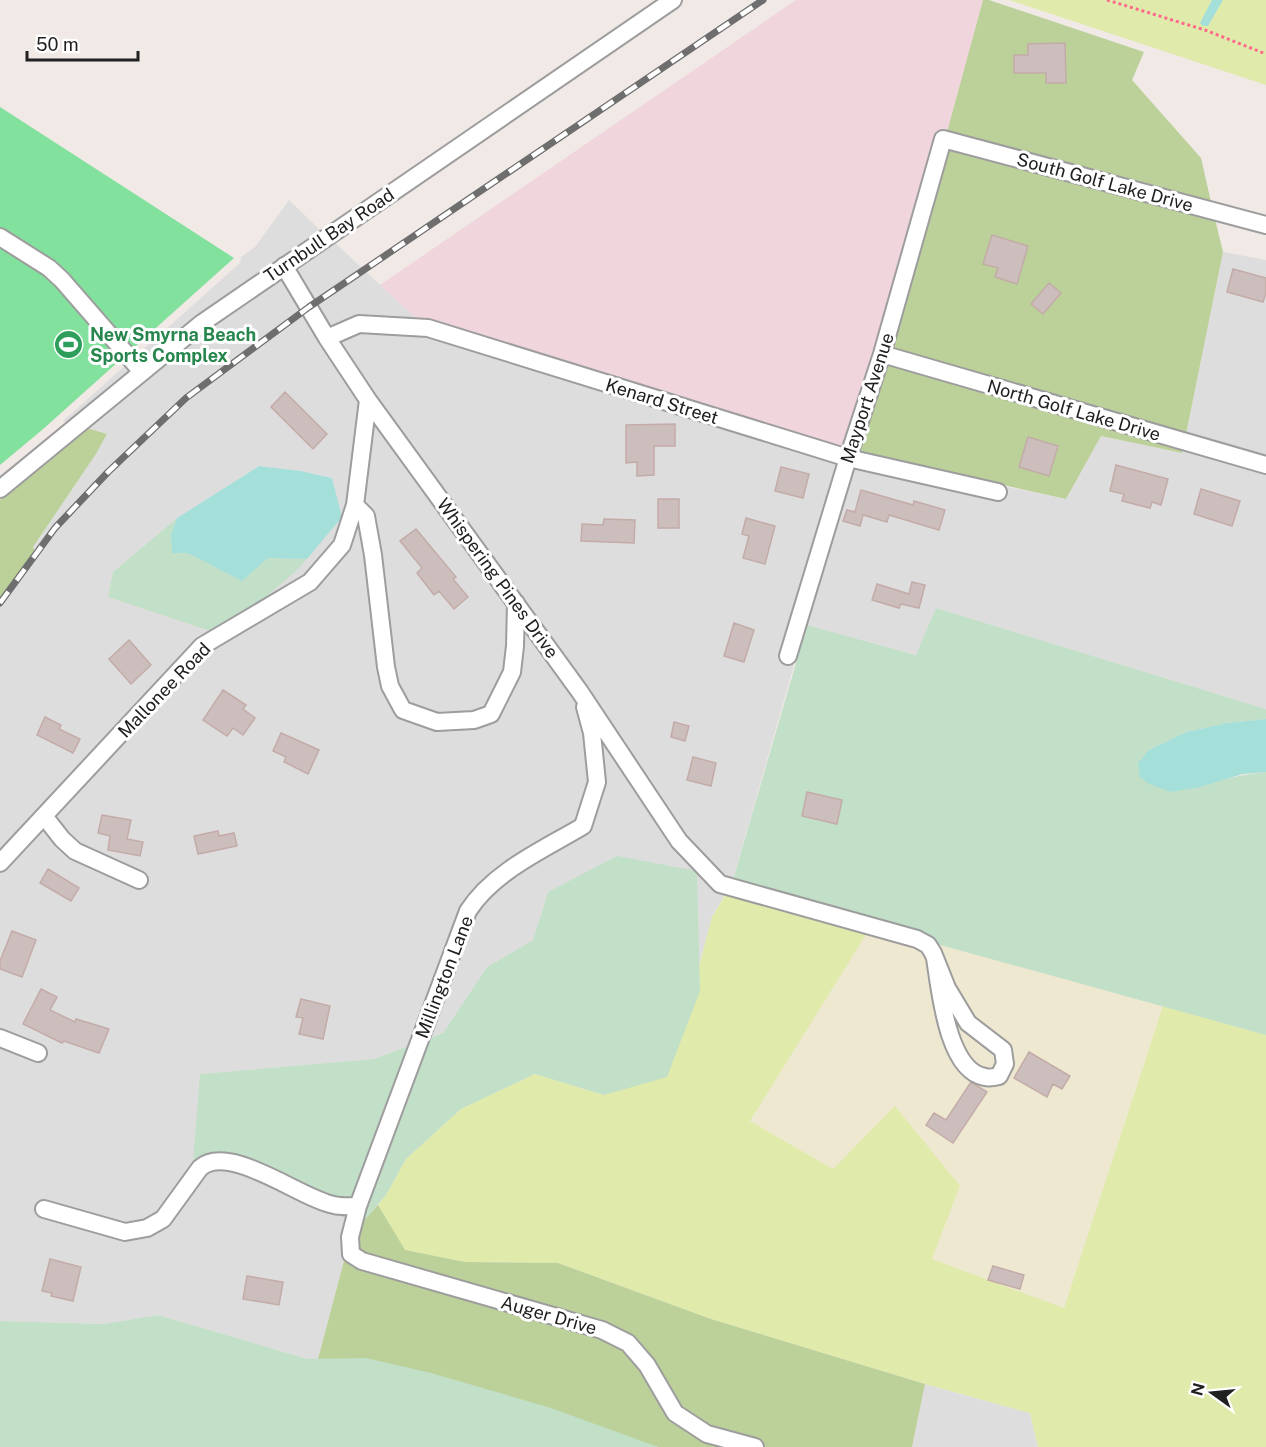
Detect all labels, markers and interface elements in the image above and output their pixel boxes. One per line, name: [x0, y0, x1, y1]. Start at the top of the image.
scale bar: [27, 24, 138, 62]
text: 50 m: [36, 34, 79, 55]
street label: South Golf Lake Drive: [1015, 148, 1195, 216]
street label: Turnbull Bay Road: [260, 184, 398, 286]
place label: New Smyrna Beach Sports Complex: [90, 324, 256, 366]
sports icon: New Smyrna Beach Sports Complex: [53, 328, 85, 360]
street label: Mayport Avenue: [836, 330, 898, 466]
street label: Kenard Street: [603, 374, 721, 428]
street label: North Golf Lake Drive: [985, 375, 1163, 445]
street label: Whispering Pines Drive: [433, 494, 563, 662]
street label: Mallonee Road: [113, 638, 215, 742]
street label: Millington Lane: [411, 913, 477, 1041]
street label: Auger Drive: [499, 1291, 599, 1339]
north arrow: [1182, 1363, 1242, 1423]
text: N: [1187, 1381, 1209, 1398]

